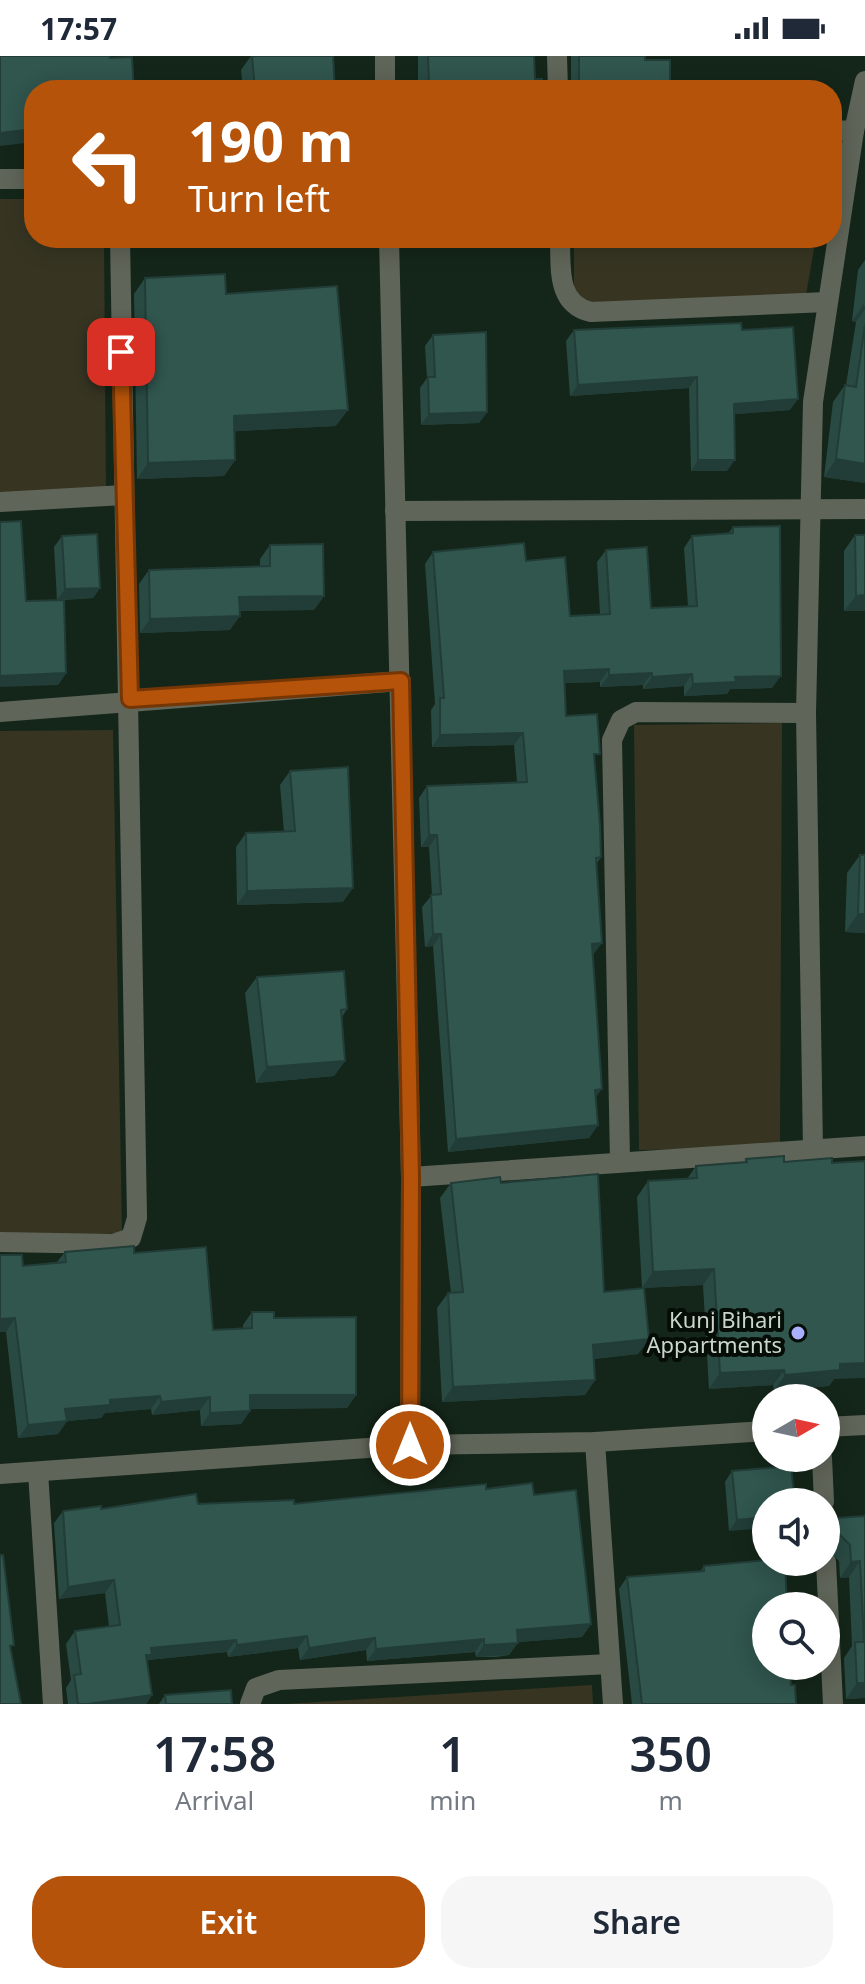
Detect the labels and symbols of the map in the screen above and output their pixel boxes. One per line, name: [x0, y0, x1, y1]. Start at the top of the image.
pin: [87, 318, 155, 386]
place label: Kunj Bihari Appartments: [646, 1304, 782, 1359]
marker: Kunj Bihari Appartments: [789, 1324, 807, 1342]
north arrow: [752, 1384, 840, 1472]
position arrow: [368, 1403, 452, 1487]

